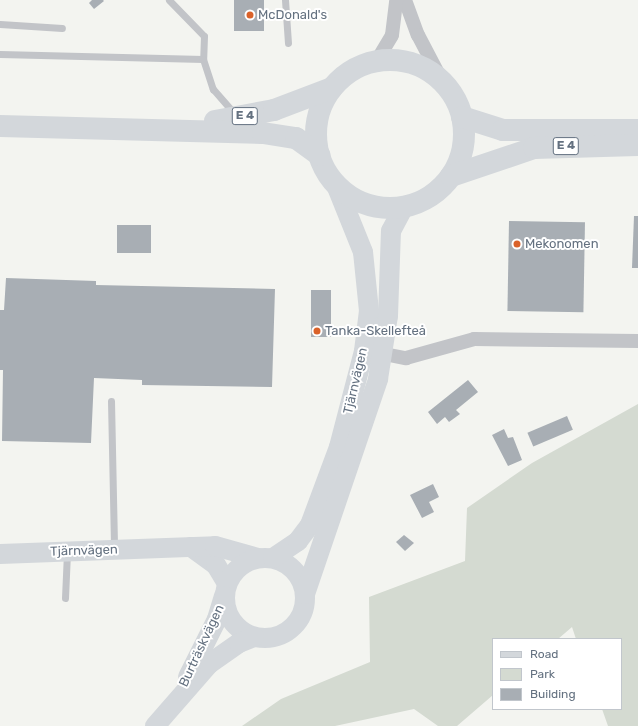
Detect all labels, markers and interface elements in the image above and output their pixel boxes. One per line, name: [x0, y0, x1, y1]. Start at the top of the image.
place label: McDonald's: [258, 7, 327, 23]
marker: McDonald's: [245, 10, 255, 20]
road number: E 4: [231, 106, 259, 126]
road number: E 4: [552, 136, 580, 156]
place label: Mekonomen: [525, 236, 599, 252]
marker: Mekonomen: [512, 239, 522, 249]
place label: Tanka-Skellefteå: [325, 323, 426, 339]
marker: Tanka-Skellefteå: [312, 326, 322, 336]
street label: Tjärnvägen: [341, 346, 371, 416]
street label: Tjärnvägen: [50, 542, 118, 560]
street label: Burträskvägen: [176, 602, 228, 690]
legend: [492, 638, 622, 710]
text: Road: [530, 647, 558, 661]
text: Park: [530, 667, 555, 681]
text: Building: [530, 687, 576, 701]

